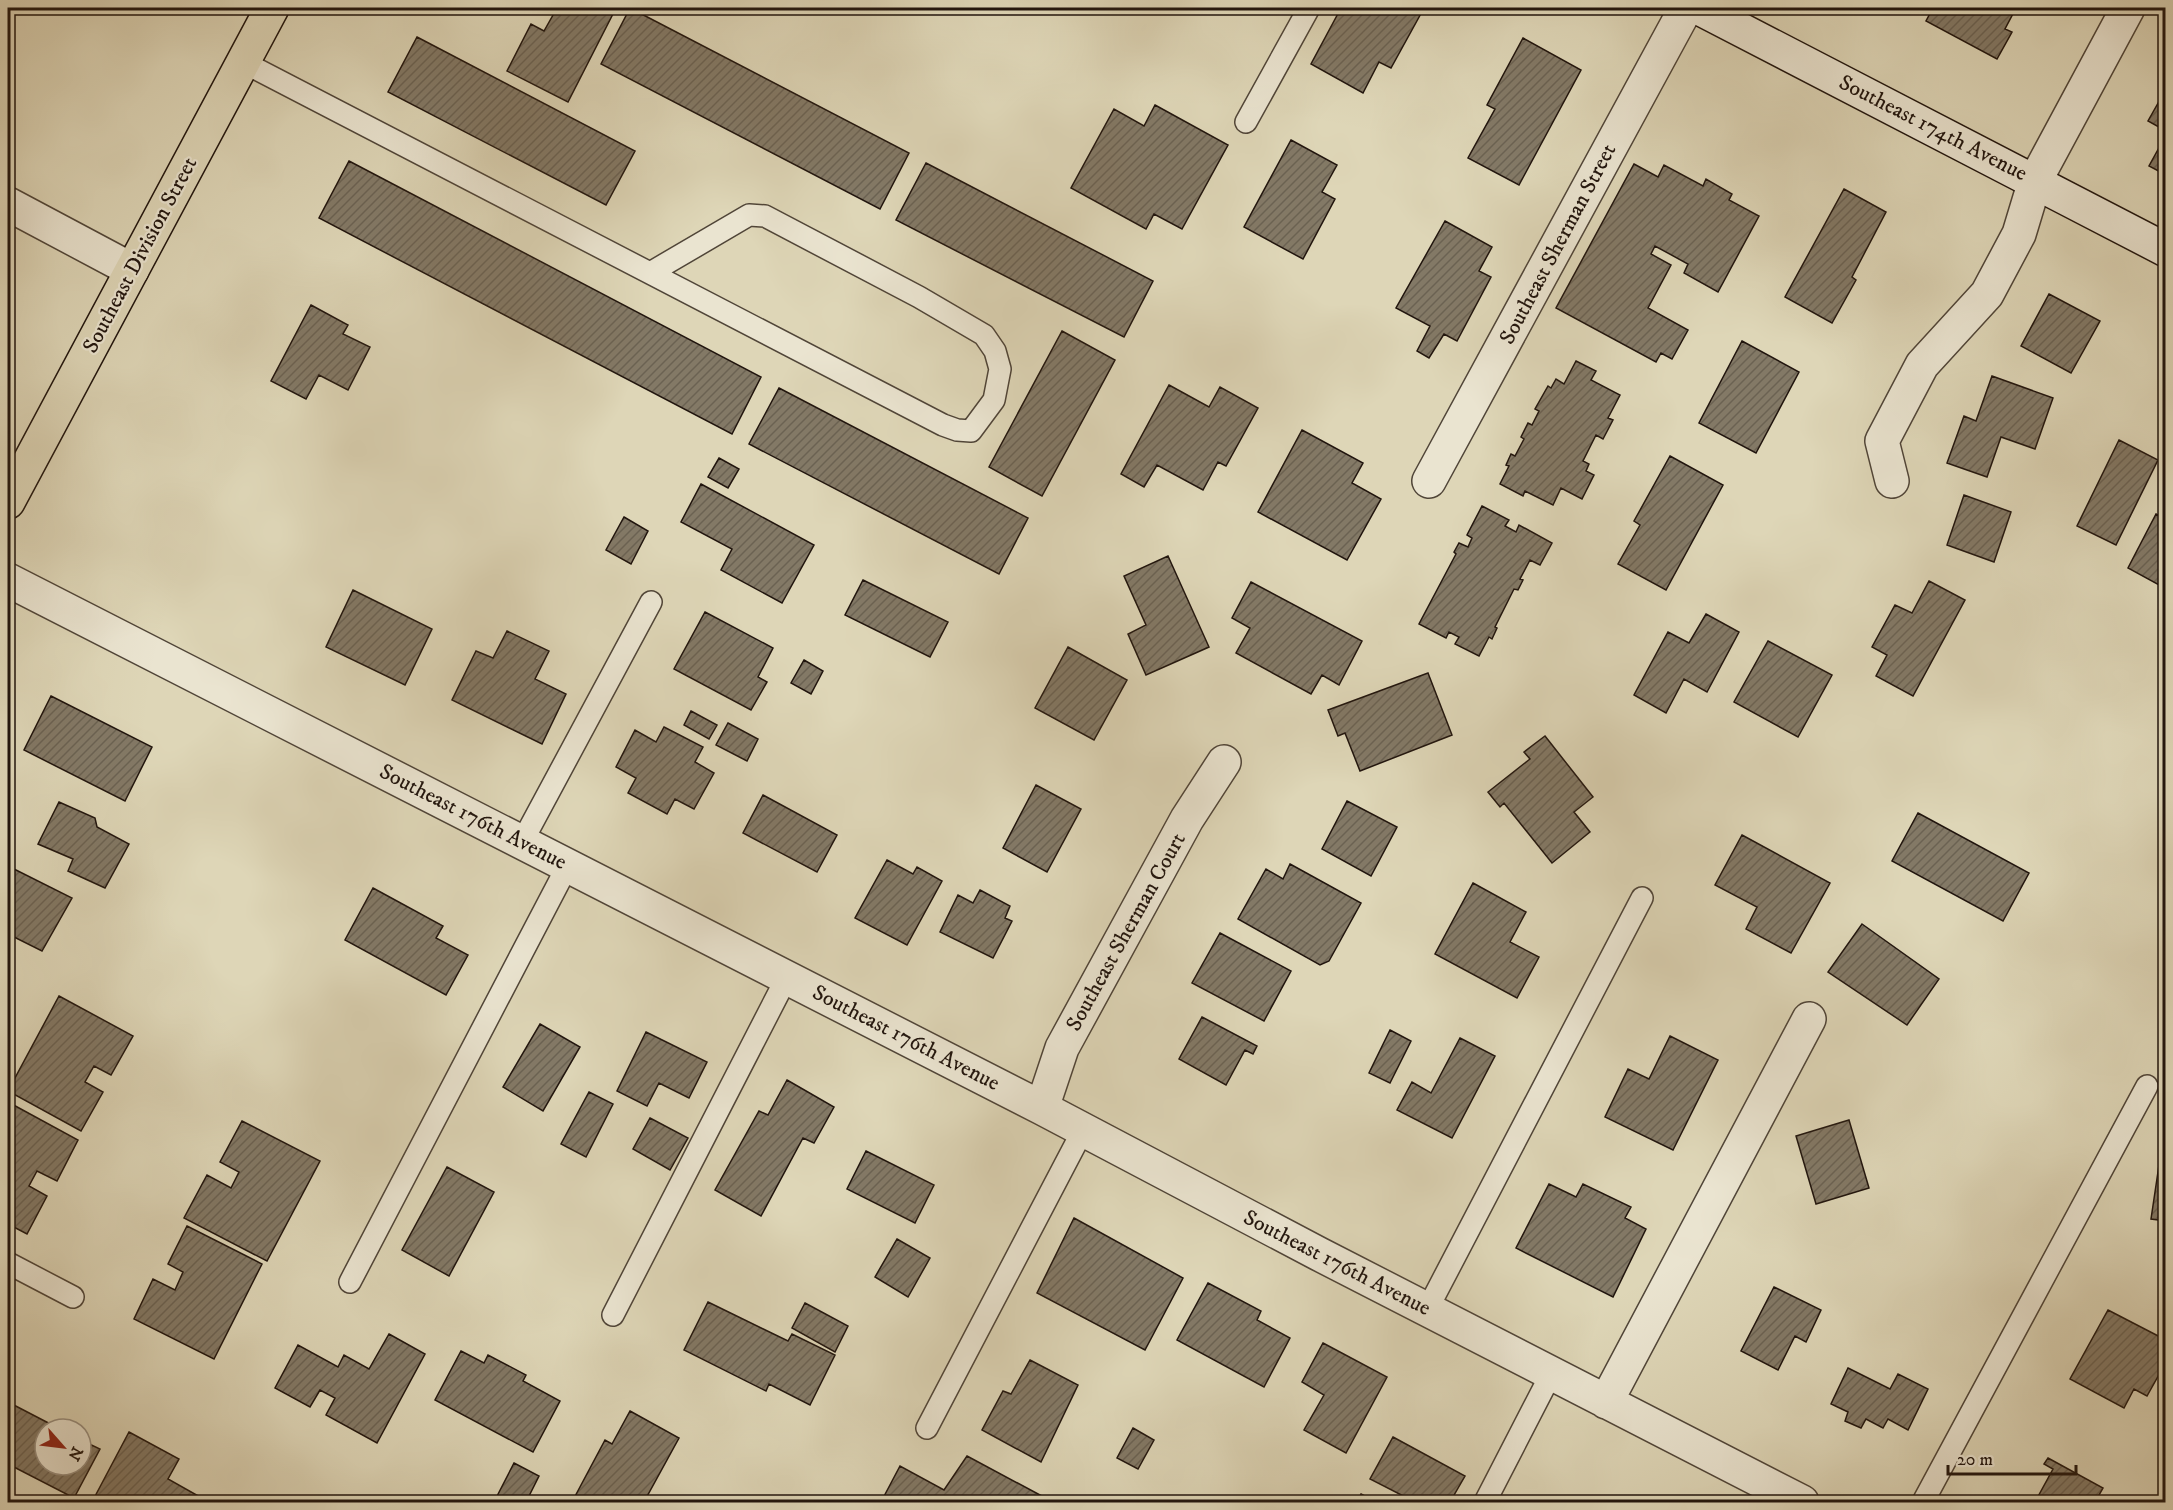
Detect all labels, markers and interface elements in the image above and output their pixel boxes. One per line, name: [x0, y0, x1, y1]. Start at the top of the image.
street label: Southeast 174th Avenue: [1834, 69, 2032, 187]
street label: Southeast Sherman Street: [1494, 139, 1622, 349]
street label: Southeast Division Street: [77, 152, 203, 358]
street label: Southeast 176th Avenue: [375, 758, 571, 876]
street label: Southeast Sherman Court: [1060, 828, 1192, 1036]
street label: Southeast 176th Avenue: [808, 979, 1004, 1097]
street label: Southeast 176th Avenue: [1239, 1204, 1435, 1322]
north arrow: [33, 1417, 93, 1477]
scale bar: [1948, 1438, 2076, 1476]
text: N: [63, 1443, 87, 1464]
text: 20 m: [1957, 1449, 1993, 1471]

